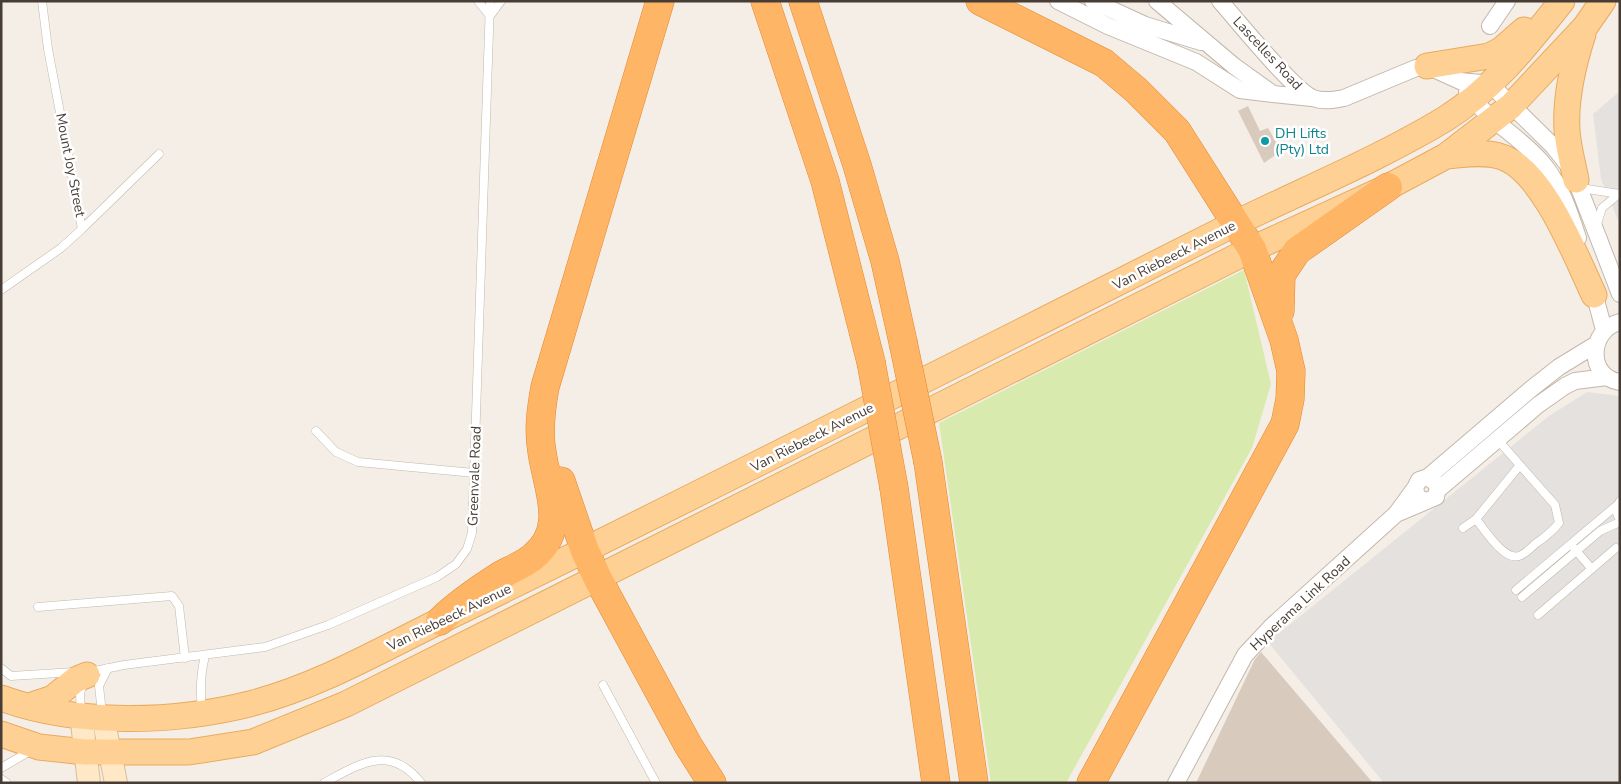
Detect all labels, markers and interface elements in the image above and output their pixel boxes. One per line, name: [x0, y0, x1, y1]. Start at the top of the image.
street label: Lascelles Road: [1229, 12, 1307, 94]
street label: Mount Joy Street: [51, 112, 90, 219]
place label: DH Lifts (Pty) Ltd: [1275, 124, 1329, 159]
marker: DH Lifts (Pty) Ltd: [1259, 135, 1271, 147]
street label: Van Riebeeck Avenue: [1109, 216, 1239, 295]
street label: Van Riebeeck Avenue: [747, 398, 877, 477]
street label: Greenvale Road: [463, 426, 486, 526]
street label: Hyperama Link Road: [1246, 552, 1355, 655]
street label: Van Riebeeck Avenue: [383, 579, 514, 656]

